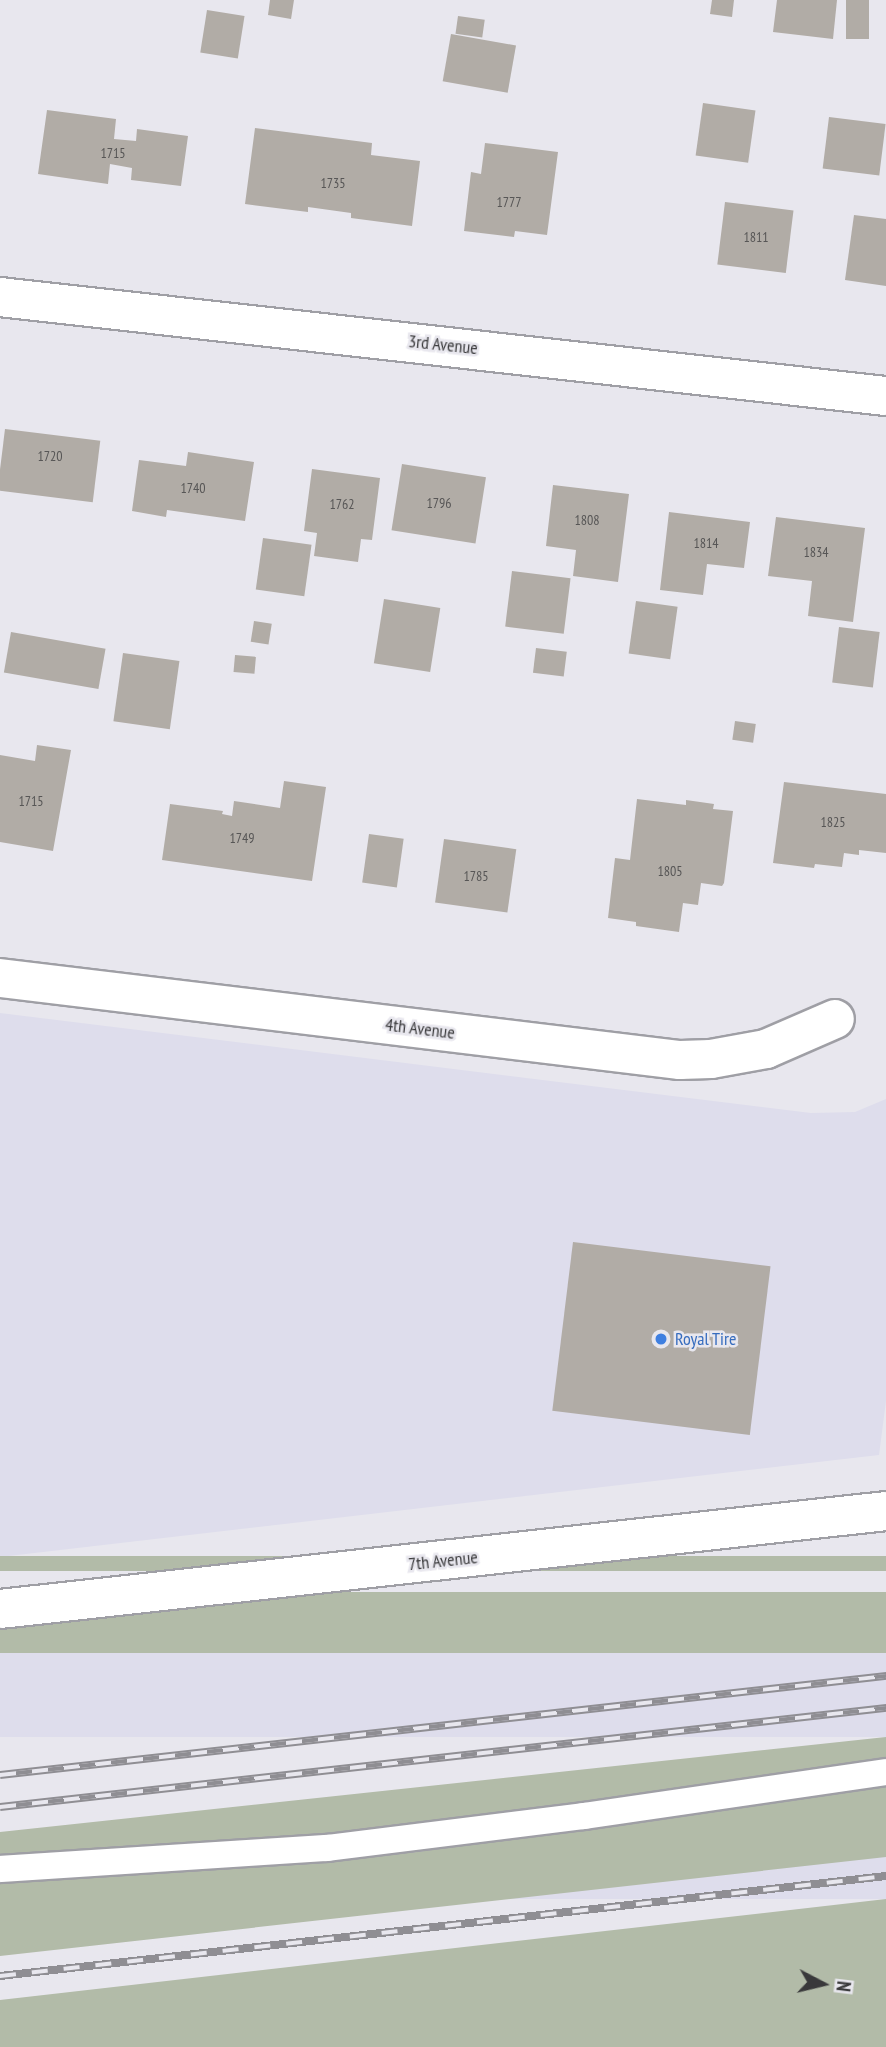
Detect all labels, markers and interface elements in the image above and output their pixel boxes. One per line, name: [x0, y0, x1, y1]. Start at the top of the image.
house number: 1715: [100, 145, 126, 161]
house number: 1735: [320, 175, 346, 191]
house number: 1777: [496, 194, 522, 210]
house number: 1811: [743, 229, 769, 245]
street label: 3rd Avenue: [407, 331, 479, 359]
house number: 1720: [37, 448, 63, 464]
house number: 1740: [180, 480, 206, 496]
house number: 1796: [426, 495, 452, 511]
house number: 1762: [329, 496, 355, 512]
house number: 1808: [574, 512, 600, 528]
house number: 1814: [693, 535, 719, 551]
house number: 1834: [803, 544, 829, 560]
house number: 1715: [18, 793, 44, 809]
house number: 1825: [820, 814, 846, 830]
house number: 1749: [229, 830, 255, 846]
house number: 1805: [657, 863, 683, 879]
house number: 1785: [463, 868, 489, 884]
street label: 4th Avenue: [384, 1014, 456, 1044]
place label: Royal Tire: [675, 1328, 737, 1350]
marker: Royal Tire: [653, 1331, 669, 1347]
street label: 7th Avenue: [407, 1547, 479, 1575]
north arrow: [788, 1949, 858, 2019]
text: N: [831, 1980, 856, 1993]

